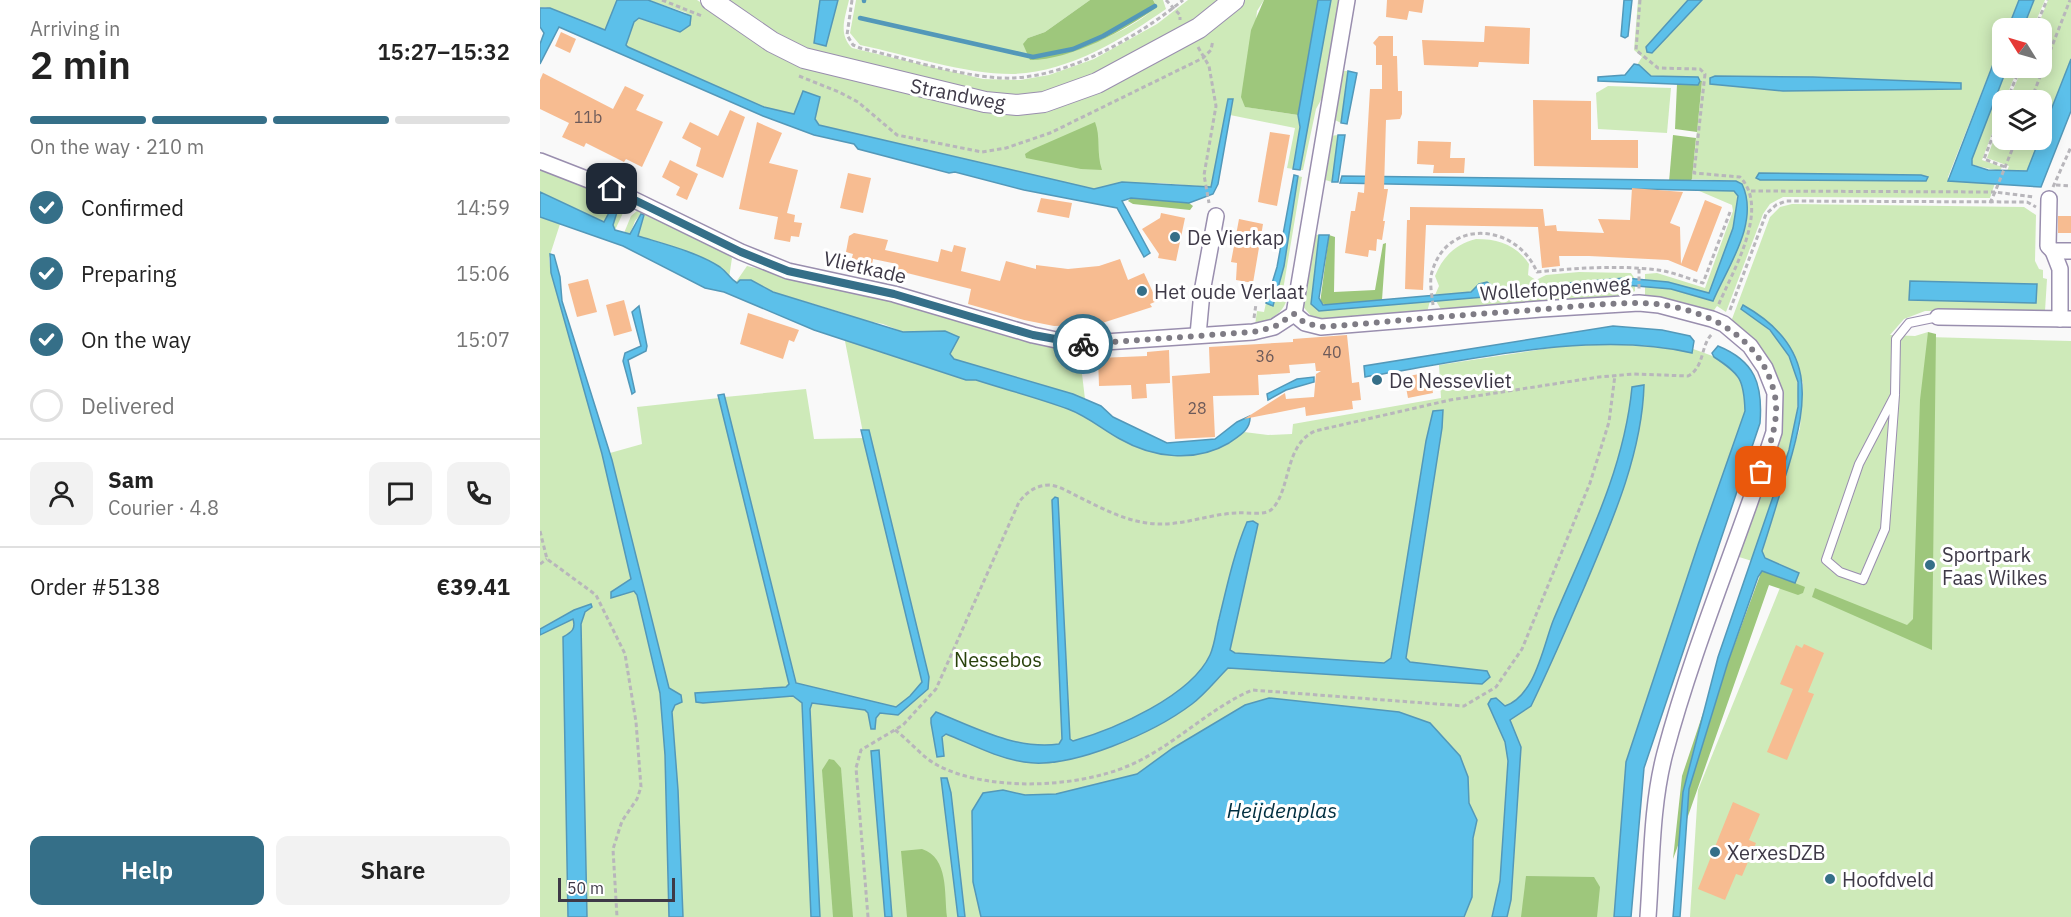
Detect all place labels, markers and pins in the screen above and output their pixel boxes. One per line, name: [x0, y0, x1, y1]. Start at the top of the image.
pin: [586, 163, 637, 214]
place label: De Vierkap: [1187, 224, 1284, 251]
marker: De Vierkap: [1168, 230, 1182, 244]
place label: Het oude Verlaat: [1154, 278, 1304, 305]
marker: Het oude Verlaat: [1135, 284, 1149, 298]
place label: De Nessevliet: [1389, 367, 1512, 394]
marker: De Nessevliet: [1370, 373, 1384, 387]
pin: [1735, 446, 1786, 497]
place label: Sportpark Faas Wilkes: [1942, 541, 2047, 591]
marker: Sportpark Faas Wilkes: [1923, 558, 1937, 572]
place label: XerxesDZB: [1727, 839, 1826, 866]
marker: XerxesDZB: [1708, 845, 1722, 859]
place label: Hoofdveld: [1842, 866, 1934, 893]
marker: Hoofdveld: [1823, 872, 1837, 886]

